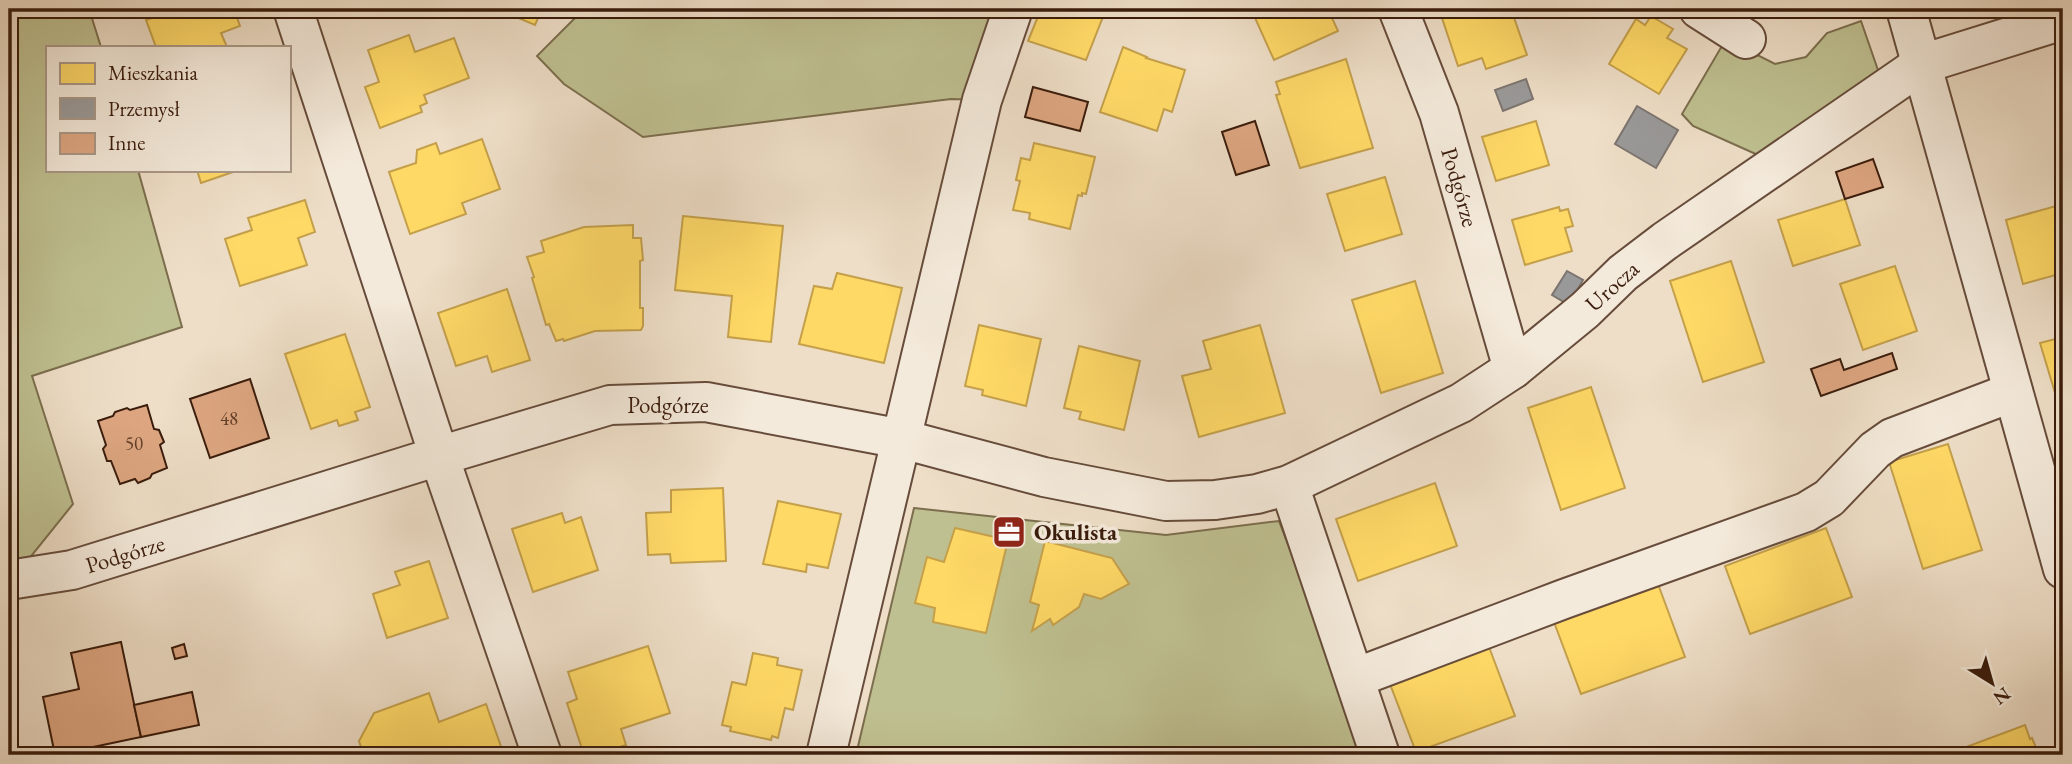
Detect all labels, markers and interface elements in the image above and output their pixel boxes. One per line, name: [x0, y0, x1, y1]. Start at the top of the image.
legend: [46, 46, 290, 172]
text: Mieszkania: [108, 59, 198, 86]
text: Przemysł: [108, 95, 180, 122]
text: Inne: [108, 129, 146, 156]
street label: Podgórze: [1434, 144, 1486, 230]
street label: Urocza: [1579, 253, 1646, 318]
street label: Podgórze: [627, 390, 709, 420]
house number: 48: [220, 406, 238, 431]
house number: 50: [125, 431, 143, 456]
office icon: Okulista: [990, 513, 1028, 551]
place label: Okulista: [1034, 517, 1118, 547]
street label: Podgórze: [82, 528, 168, 580]
north arrow: [1956, 648, 2026, 718]
text: N: [1988, 682, 2016, 711]

